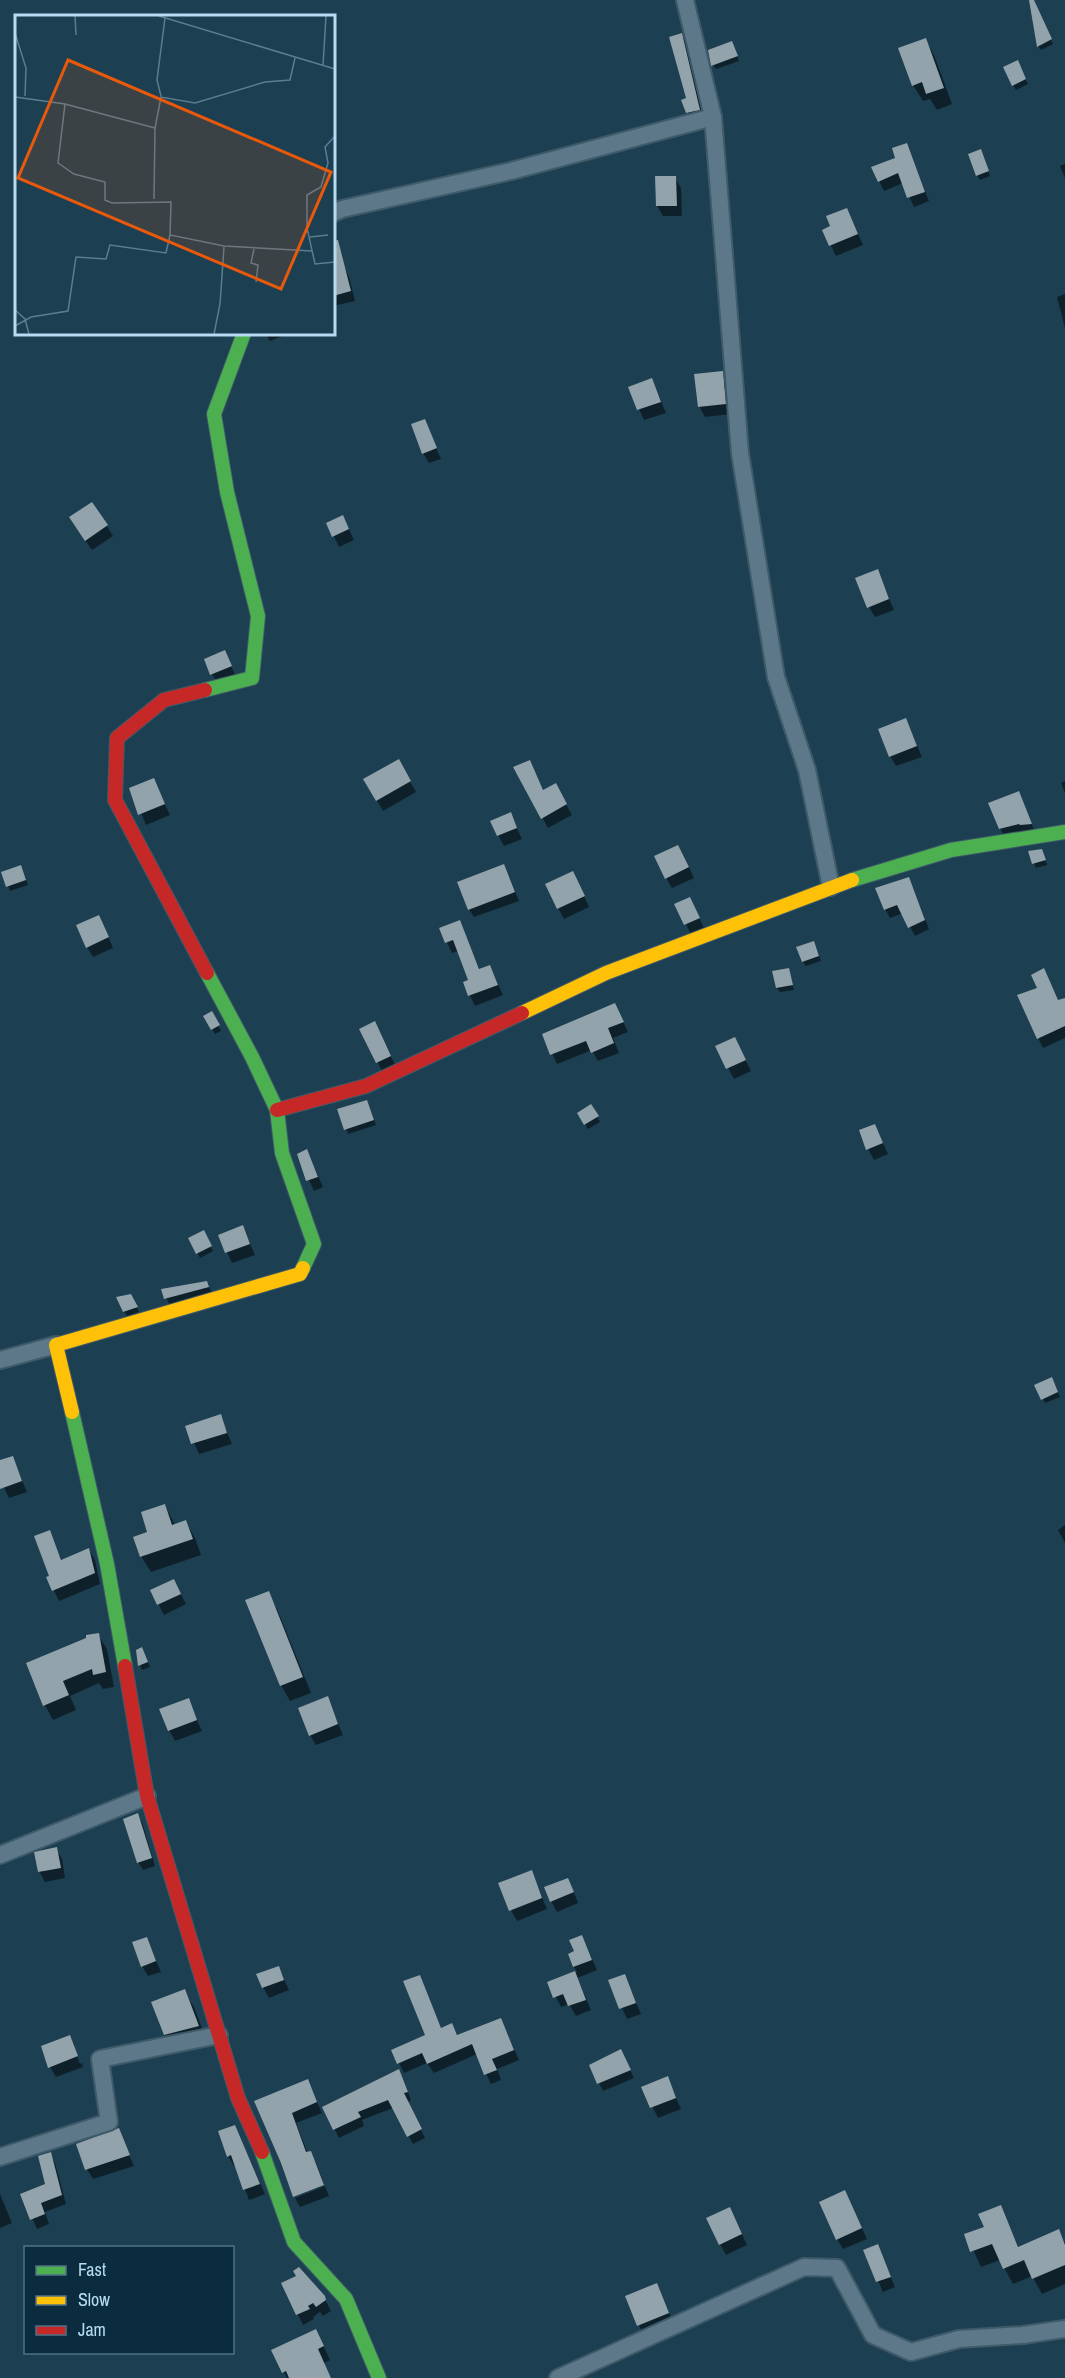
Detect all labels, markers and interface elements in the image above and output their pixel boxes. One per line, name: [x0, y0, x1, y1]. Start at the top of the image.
inset map: [15, 15, 334, 334]
legend: [24, 2246, 234, 2354]
text: Fast: [78, 2257, 106, 2282]
text: Slow: [78, 2287, 110, 2312]
text: Jam: [78, 2317, 106, 2342]

